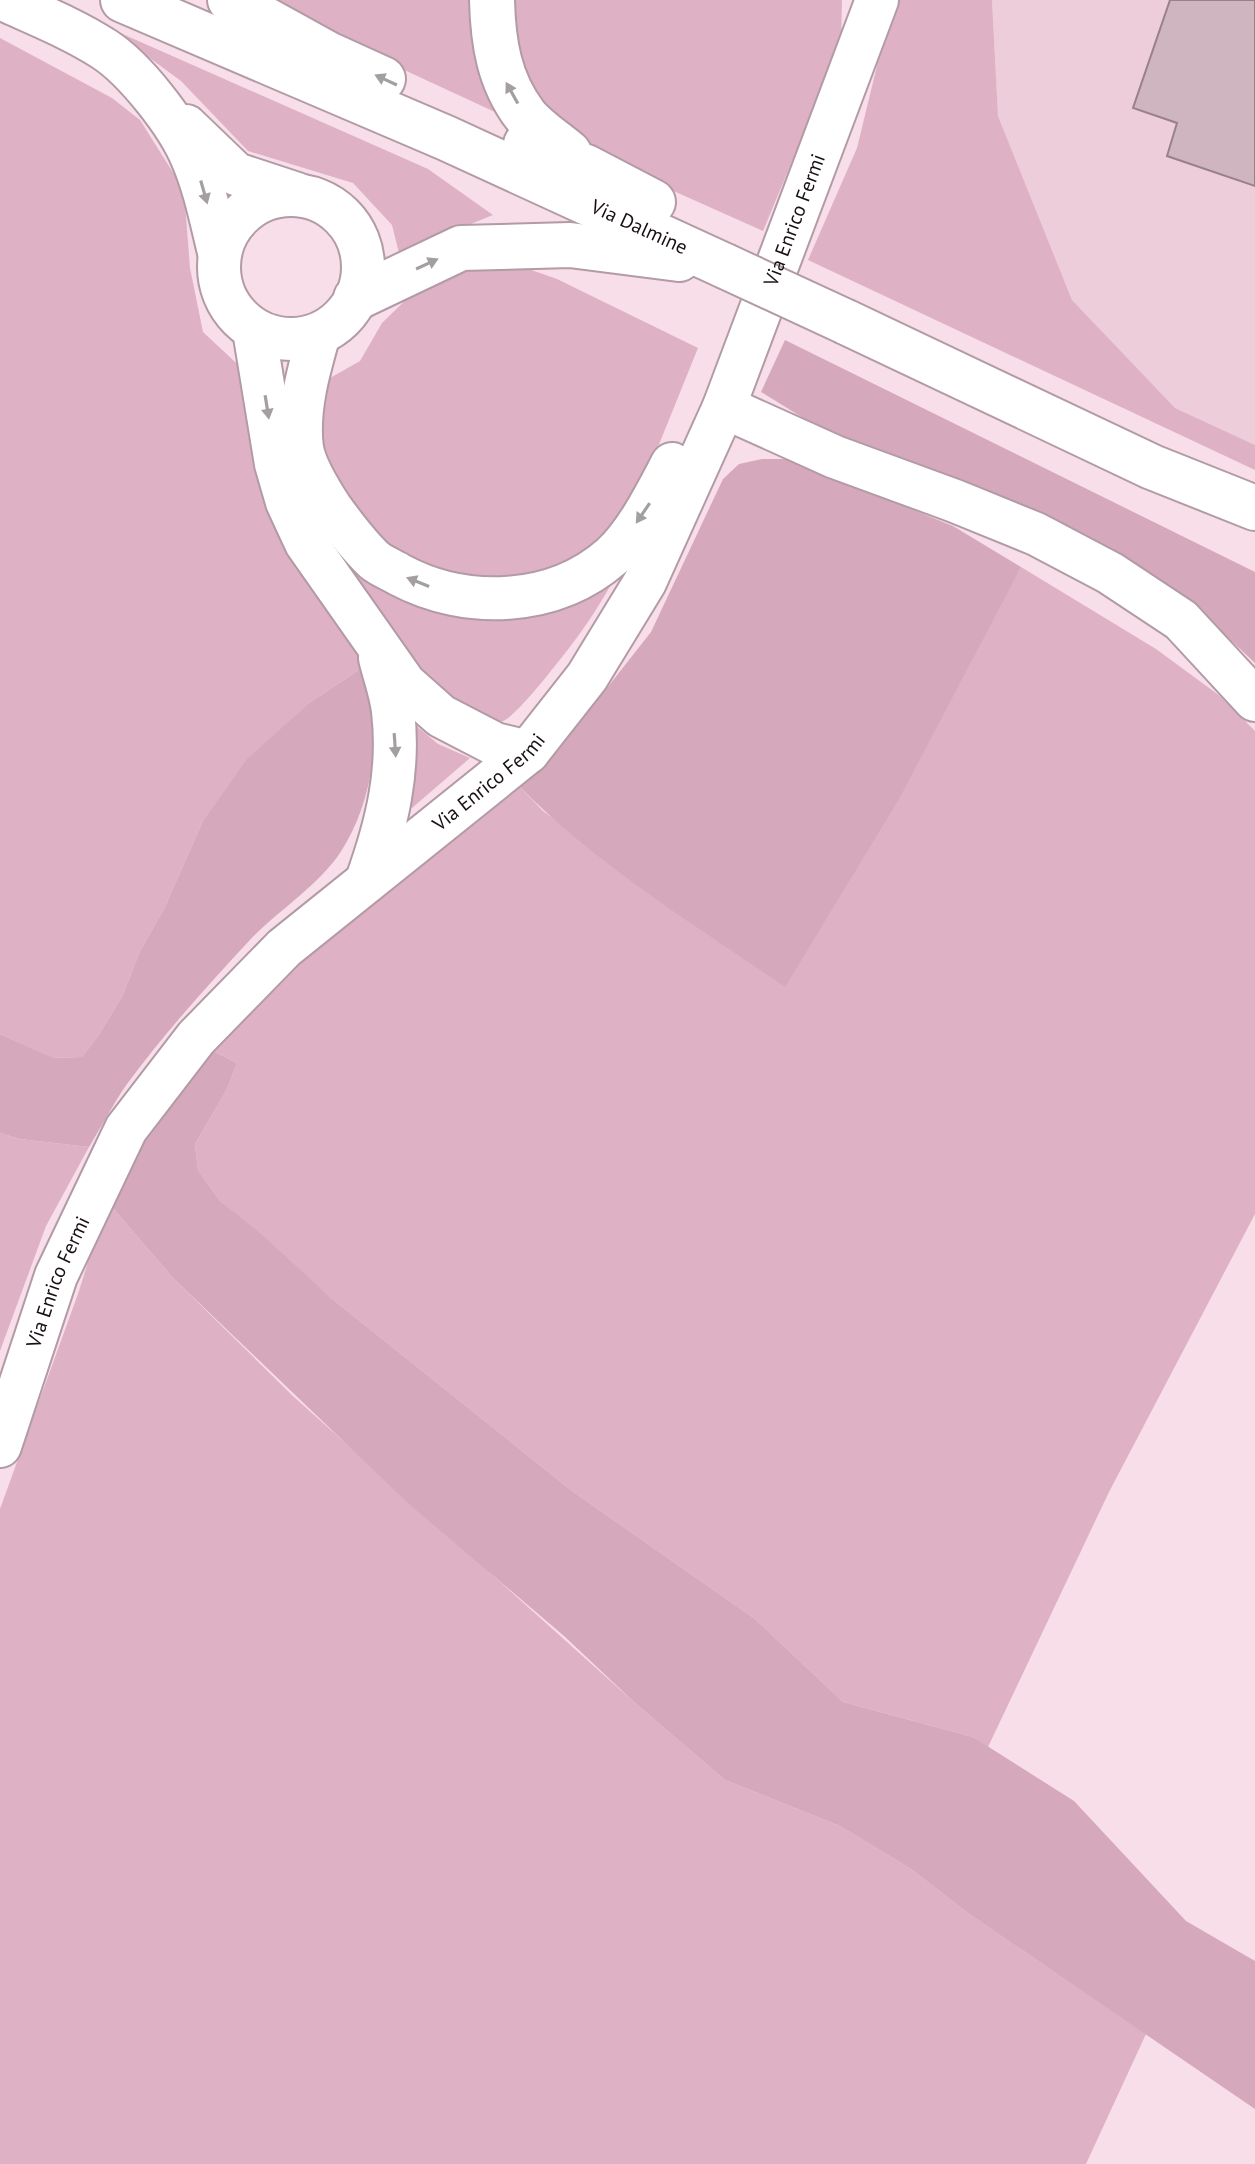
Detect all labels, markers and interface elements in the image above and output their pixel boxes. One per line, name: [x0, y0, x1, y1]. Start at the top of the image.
one-way arrow: [374, 74, 398, 87]
one-way arrow: [506, 81, 519, 104]
street label: Via Enrico Fermi: [757, 150, 831, 291]
one-way arrow: [198, 180, 211, 204]
street label: Via Dalmine: [586, 193, 692, 260]
one-way arrow: [415, 257, 438, 271]
one-way arrow: [261, 395, 274, 420]
one-way arrow: [636, 503, 651, 524]
one-way arrow: [406, 575, 430, 588]
street label: Via Enrico Fermi: [426, 728, 551, 837]
one-way arrow: [389, 733, 402, 758]
street label: Via Enrico Fermi: [20, 1212, 96, 1352]

